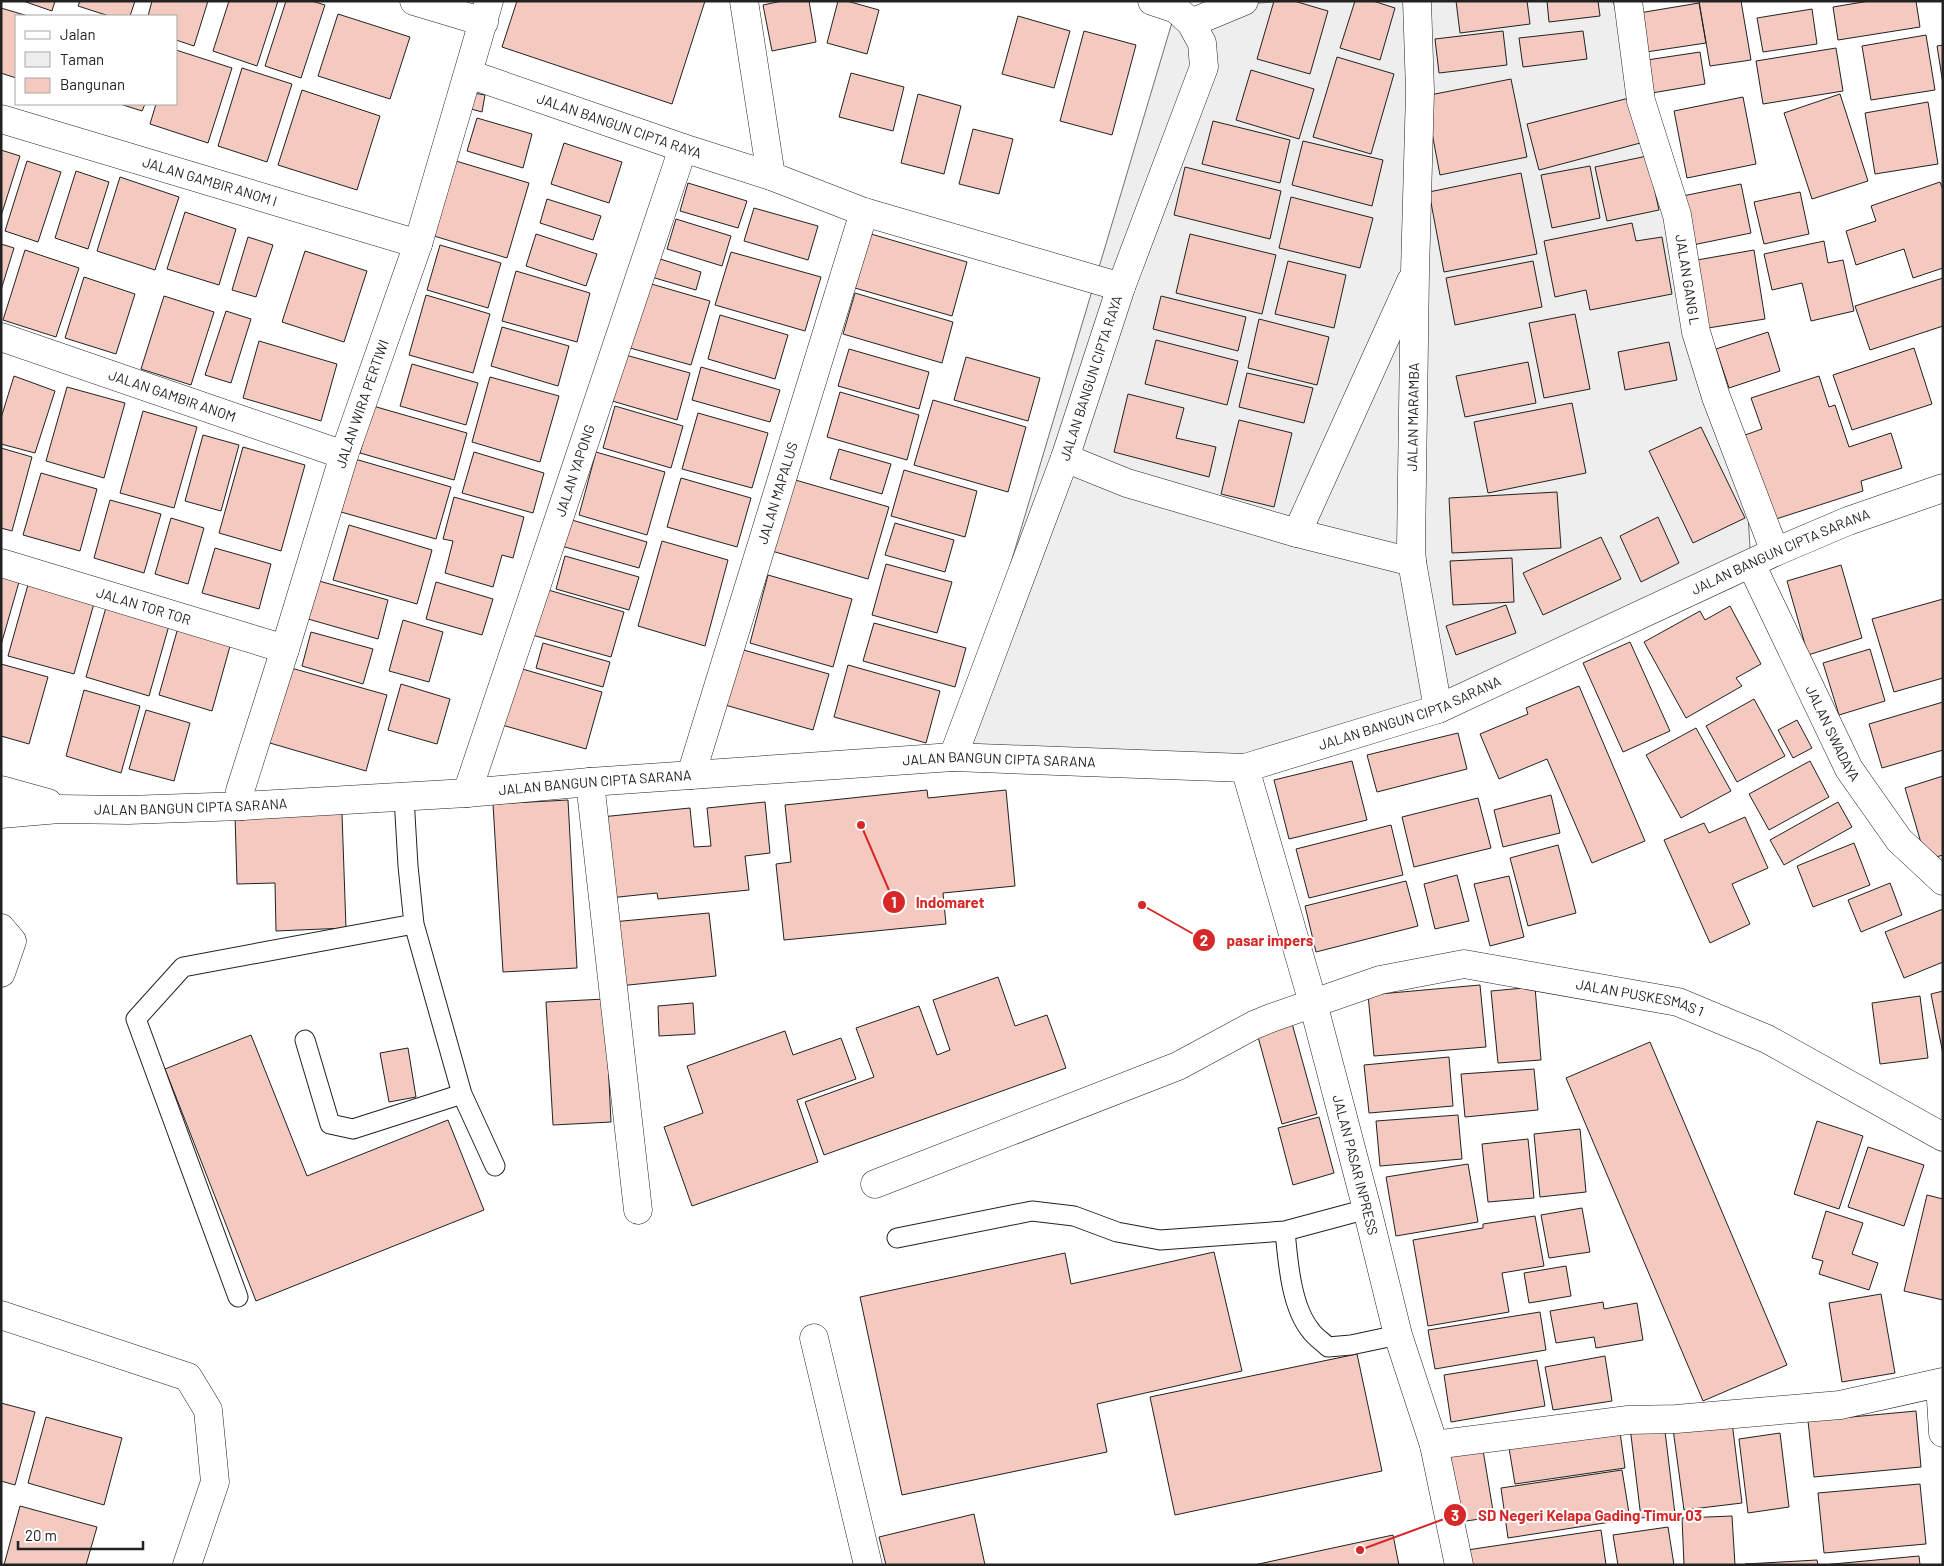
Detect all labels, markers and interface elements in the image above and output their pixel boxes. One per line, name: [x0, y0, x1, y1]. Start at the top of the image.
legend: [15, 15, 178, 105]
text: Jalan: [60, 25, 96, 43]
text: Taman: [60, 50, 104, 68]
text: Bangunan: [60, 75, 125, 93]
street label: JALAN BANGUN CIPTA RAYA: [535, 89, 704, 162]
street label: JALAN GAMBIR ANOM I: [141, 153, 279, 209]
street label: JALAN GANG L: [1672, 233, 1704, 326]
street label: JALAN BANGUN CIPTA RAYA: [1056, 293, 1125, 463]
street label: JALAN WIRA PERTIWI: [331, 337, 392, 470]
street label: JALAN MARAMBA: [1403, 362, 1422, 472]
street label: JALAN GAMBIR ANOM: [106, 366, 238, 425]
street label: JALAN YAPONG: [551, 422, 598, 519]
street label: JALAN MAPALUS: [753, 440, 801, 546]
street label: JALAN BANGUN CIPTA SARANA: [1688, 505, 1872, 598]
street label: JALAN TOR TOR: [94, 583, 193, 628]
street label: JALAN BANGUN CIPTA SARANA: [1316, 672, 1504, 753]
street label: JALAN SWADAYA: [1802, 683, 1864, 785]
street label: JALAN BANGUN CIPTA SARANA: [902, 748, 1096, 770]
street label: JALAN BANGUN CIPTA SARANA: [498, 766, 692, 798]
street label: JALAN BANGUN CIPTA SARANA: [94, 794, 288, 818]
callout: Indomaret: [881, 887, 995, 917]
text: 1: [891, 893, 897, 911]
text: Indomaret: [916, 893, 985, 911]
callout: pasar impers: [1191, 925, 1323, 955]
text: 2: [1200, 931, 1208, 949]
text: pasar impers: [1227, 931, 1314, 949]
street label: JALAN PUSKESMAS 1: [1575, 975, 1706, 1020]
street label: JALAN PASAR INPRESS: [1329, 1093, 1382, 1237]
callout: SD Negeri Kelapa Gading Timur 03: [1443, 1500, 1712, 1530]
text: 3: [1451, 1506, 1459, 1524]
text: SD Negeri Kelapa Gading Timur 03: [1478, 1506, 1702, 1524]
scale bar: [18, 1518, 142, 1550]
text: 20 m: [25, 1526, 57, 1544]

